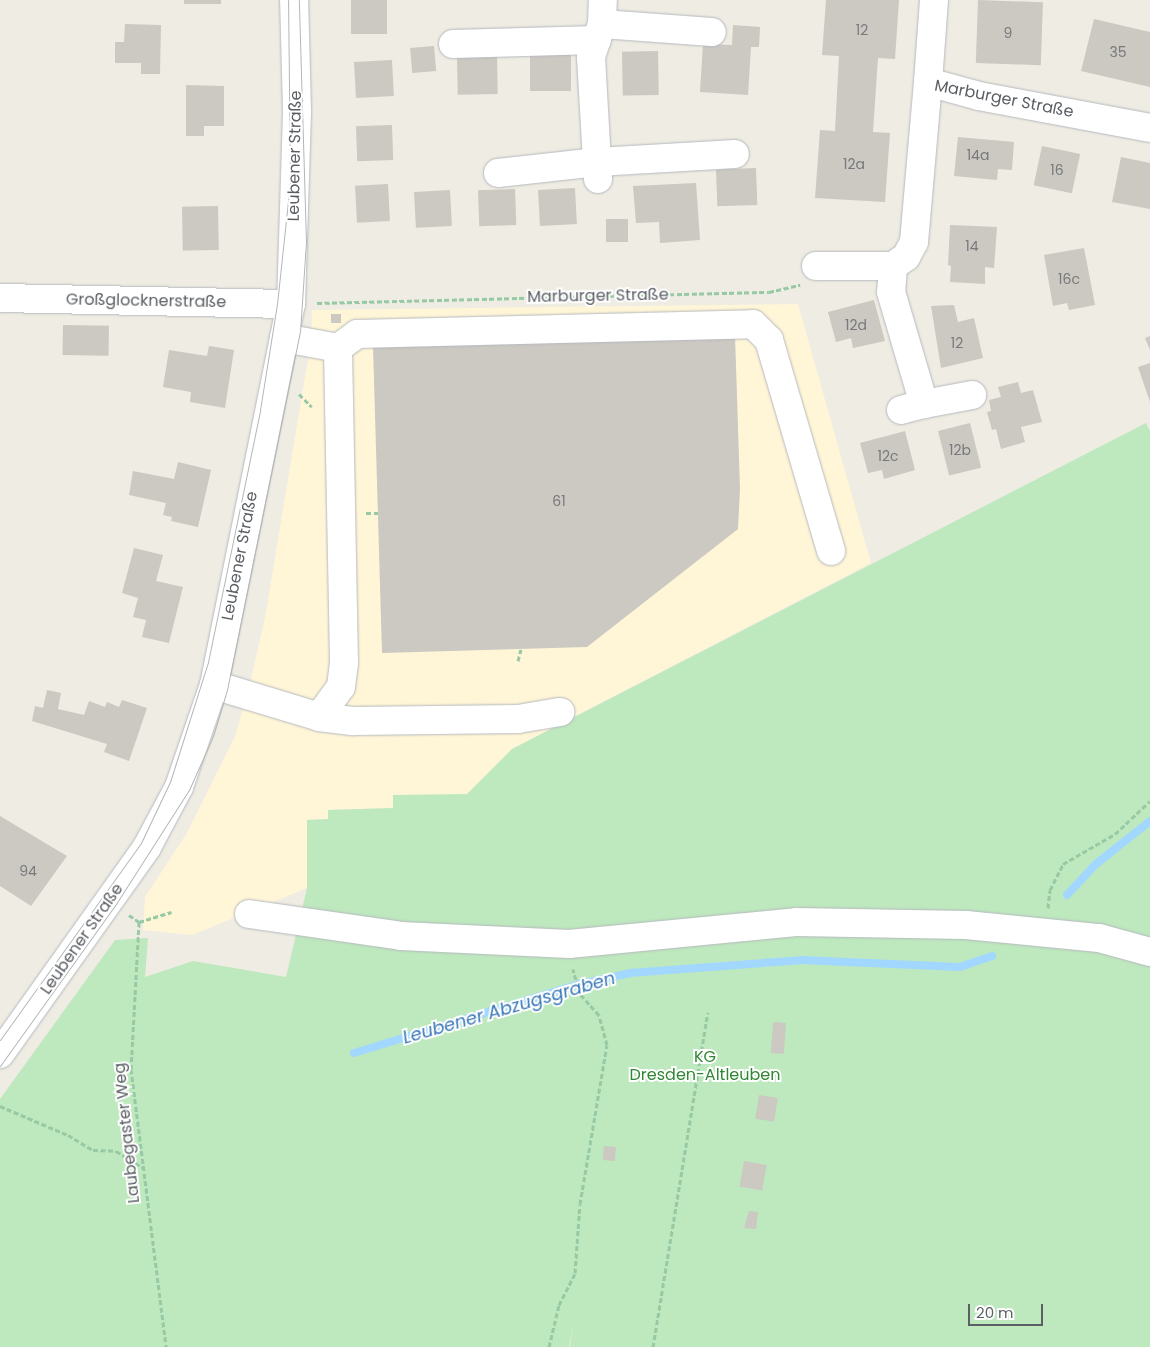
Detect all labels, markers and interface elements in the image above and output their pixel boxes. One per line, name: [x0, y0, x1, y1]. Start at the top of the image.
house number: 12: [856, 22, 868, 38]
house number: 9: [1004, 25, 1012, 41]
house number: 35: [1109, 44, 1127, 60]
street label: Marburger Straße: [933, 76, 1075, 122]
street label: Leubener Straße: [284, 90, 306, 222]
house number: 14a: [967, 147, 989, 163]
house number: 12a: [843, 156, 865, 172]
house number: 16: [1050, 162, 1064, 178]
house number: 14: [965, 238, 979, 254]
house number: 16c: [1058, 271, 1080, 287]
street label: Marburger Straße: [527, 285, 669, 307]
street label: Großglocknerstraße: [66, 290, 226, 312]
house number: 12d: [845, 317, 867, 333]
house number: 12: [951, 335, 963, 351]
house number: 12b: [949, 442, 971, 458]
house number: 12c: [877, 448, 899, 464]
street label: Leubener Straße: [218, 490, 262, 622]
house number: 61: [552, 493, 566, 509]
house number: 94: [19, 863, 37, 879]
street label: Leubener Straße: [37, 880, 127, 998]
water label: Leubener Abzugsgraben: [400, 967, 618, 1049]
park label: KG Dresden-Altleuben: [630, 1047, 780, 1085]
street label: Laubegaster Weg: [110, 1062, 144, 1204]
scale bar: [970, 1294, 1045, 1326]
text: 20 m: [976, 1302, 1014, 1323]

